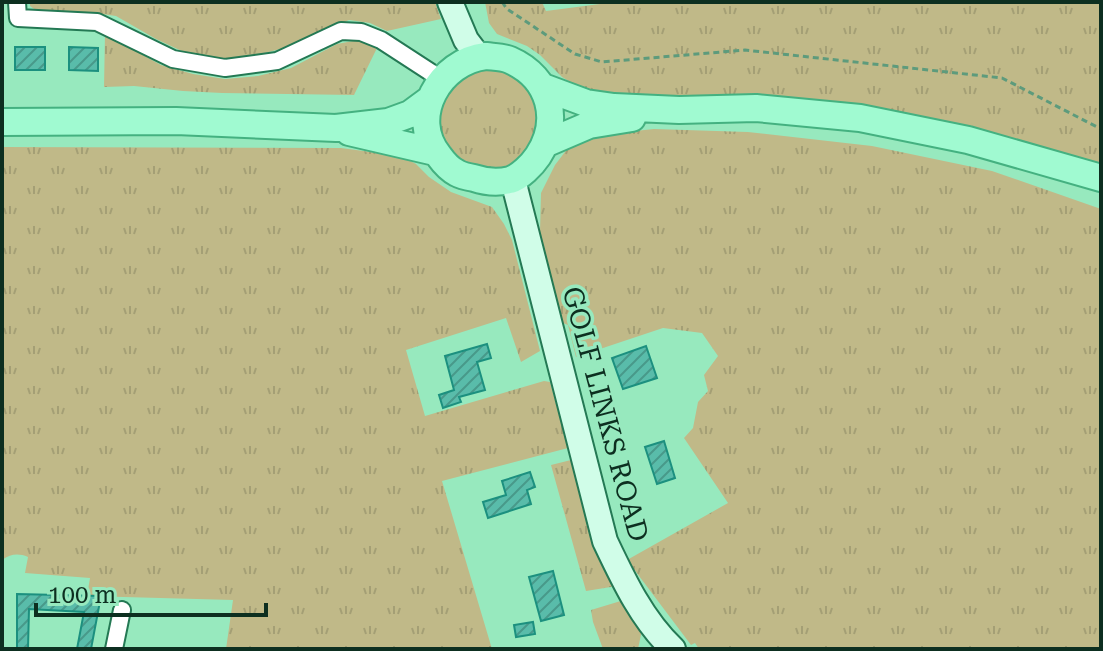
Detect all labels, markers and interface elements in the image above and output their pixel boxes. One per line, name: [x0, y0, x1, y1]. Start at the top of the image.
street label: GOLF LINKS ROAD: [556, 283, 655, 545]
scale bar: [36, 567, 266, 617]
text: 100 m: [48, 581, 116, 609]

